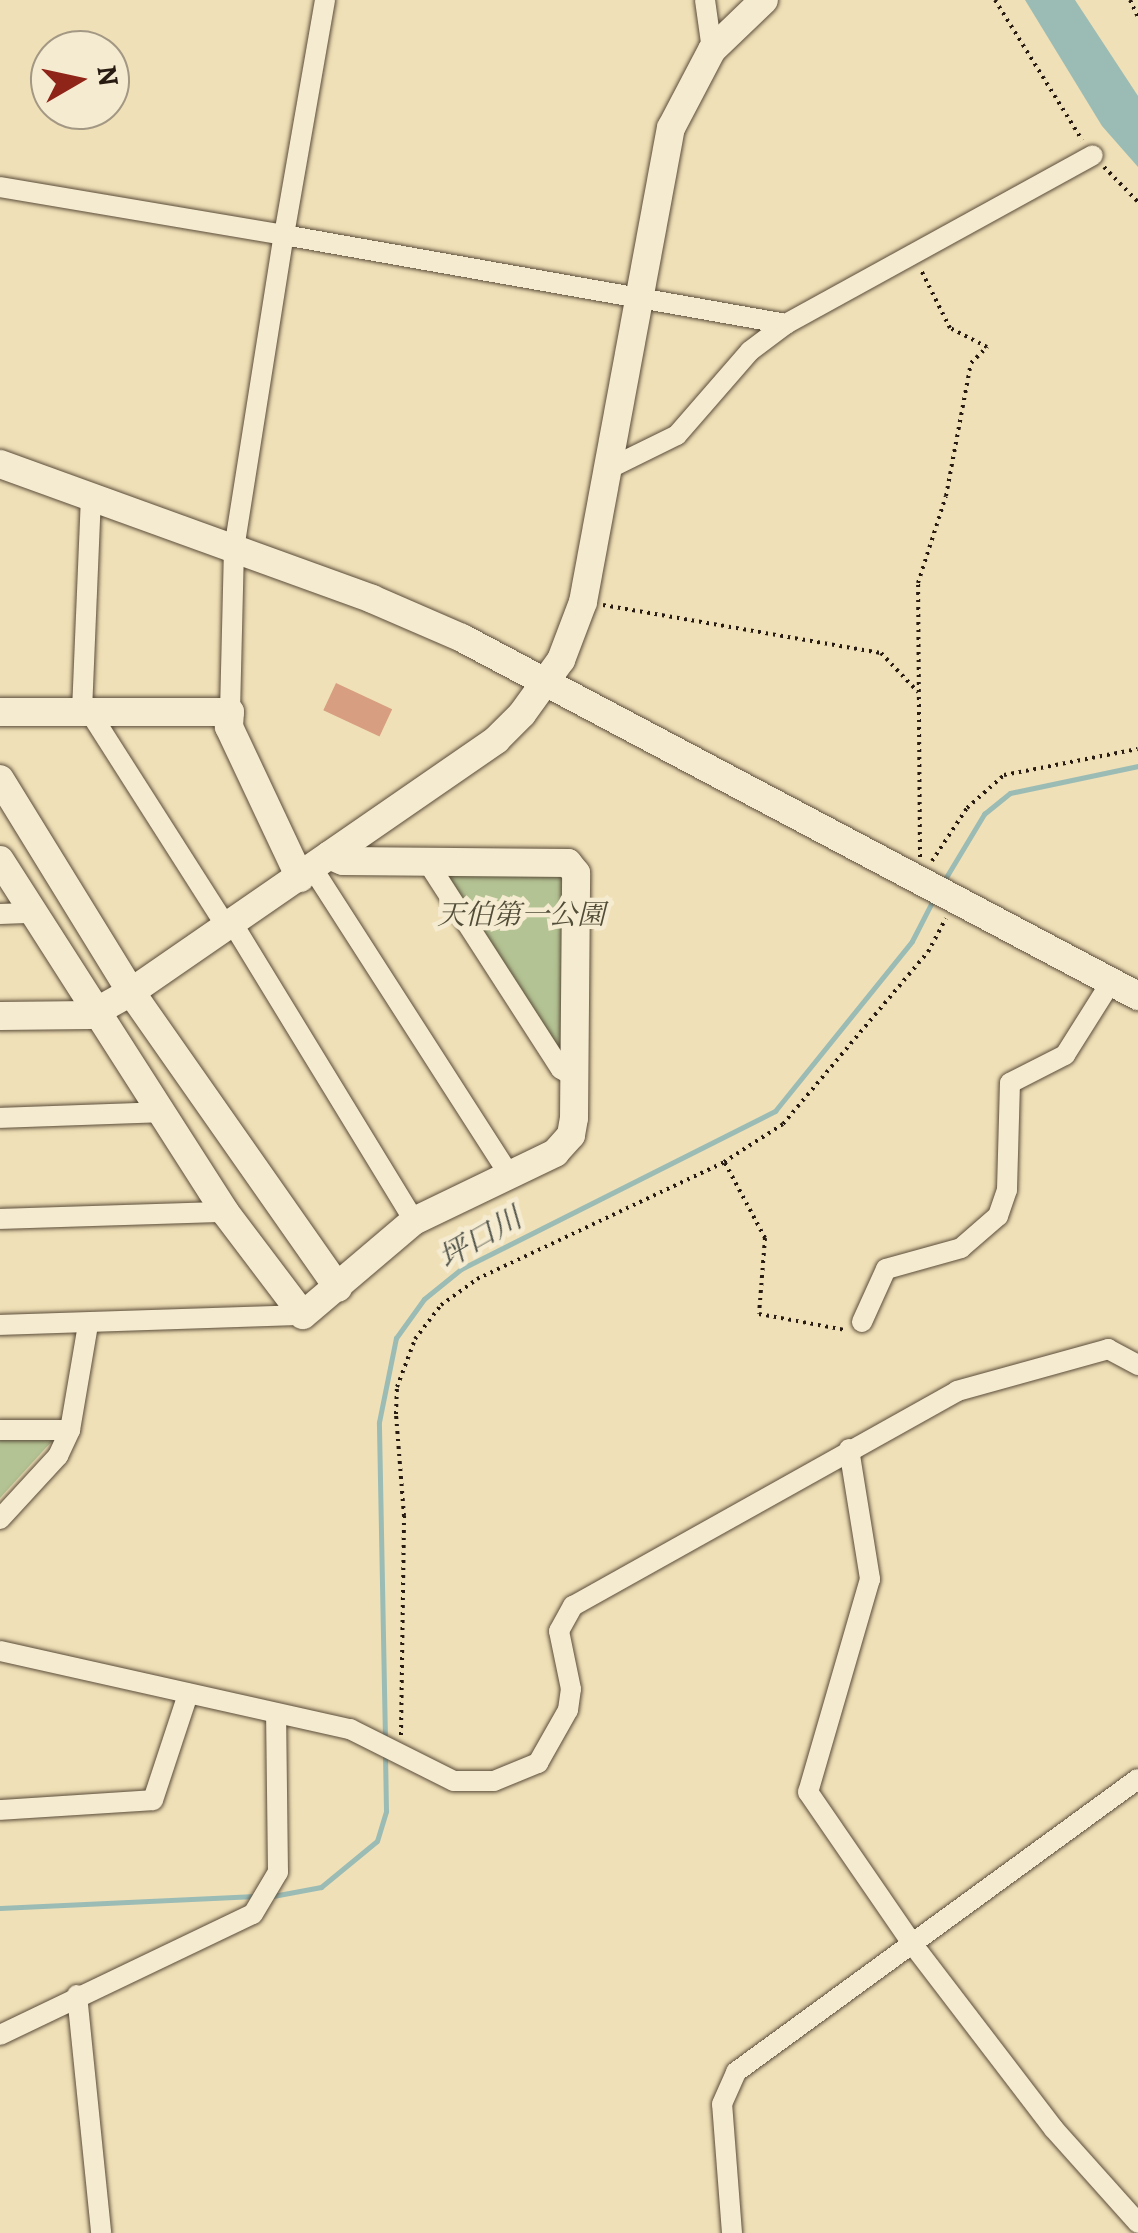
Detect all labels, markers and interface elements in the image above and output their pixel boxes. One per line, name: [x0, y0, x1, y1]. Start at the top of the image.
north arrow: [30, 30, 130, 130]
text: N: [87, 63, 128, 89]
park label: 天伯第一公園: [437, 898, 605, 932]
water label: 坪口川: [432, 1200, 528, 1276]

